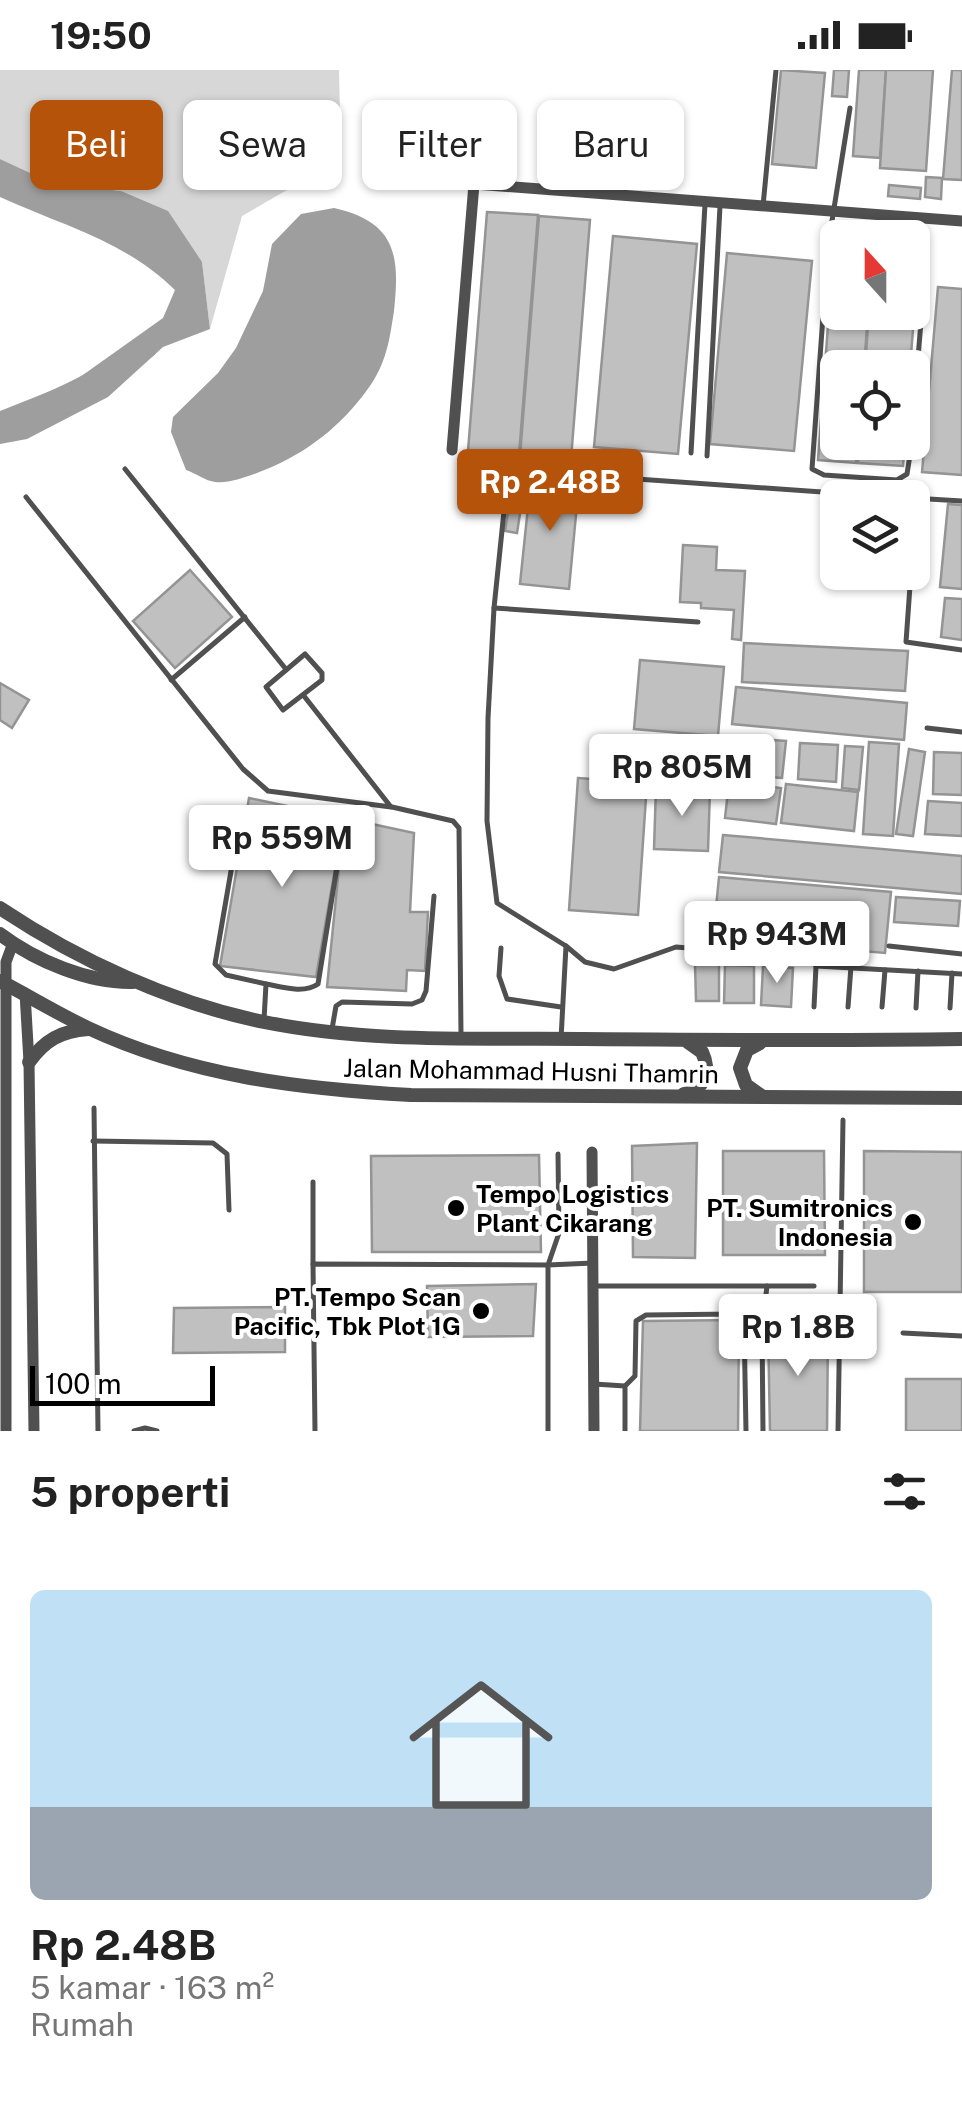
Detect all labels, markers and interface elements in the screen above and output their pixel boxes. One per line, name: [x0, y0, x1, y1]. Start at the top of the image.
text: 19:50: [50, 13, 152, 58]
chip: Beli: [30, 100, 163, 190]
chip: Sewa: [183, 100, 342, 190]
chip: Filter: [362, 100, 517, 190]
chip: Baru: [537, 100, 684, 190]
north arrow: [820, 220, 930, 330]
map controls: [820, 220, 930, 590]
button: locate: [820, 350, 930, 460]
pin: Rp 2.48B: [447, 449, 653, 534]
text: Rp 2.48B: [479, 463, 621, 500]
button: layers: [820, 480, 930, 590]
pin: Rp 805M: [590, 734, 774, 819]
text: Rp 805M: [611, 748, 753, 785]
pin: Rp 559M: [190, 805, 374, 890]
text: Rp 559M: [211, 819, 353, 856]
pin: Rp 943M: [685, 901, 869, 986]
text: Rp 943M: [706, 915, 848, 952]
street label: Jalan Mohammad Husni Thamrin: [343, 1053, 719, 1089]
place label: Tempo Logistics Plant Cikarang: [476, 1179, 669, 1238]
place label: PT. Sumitronics Indonesia: [706, 1193, 893, 1252]
marker: Tempo Logistics Plant Cikarang: [445, 1197, 467, 1219]
marker: PT. Sumitronics Indonesia: [902, 1211, 924, 1233]
place label: PT. Tempo Scan Pacific, Tbk Plot 1G: [234, 1282, 461, 1341]
pin: Rp 1.8B: [706, 1294, 890, 1379]
marker: PT. Tempo Scan Pacific, Tbk Plot 1G: [470, 1300, 492, 1322]
text: Rp 1.8B: [741, 1308, 855, 1345]
scale bar: [30, 1361, 215, 1406]
text: 100 m: [45, 1367, 122, 1400]
icon: filters: [877, 1464, 932, 1519]
text: 5 properti: [30, 1467, 230, 1516]
icon: home: [391, 1655, 571, 1835]
text: Rp 2.48B: [30, 1920, 216, 1969]
text: 5 kamar · 163 m²: [30, 1969, 274, 2006]
text: Rumah: [30, 2006, 134, 2043]

